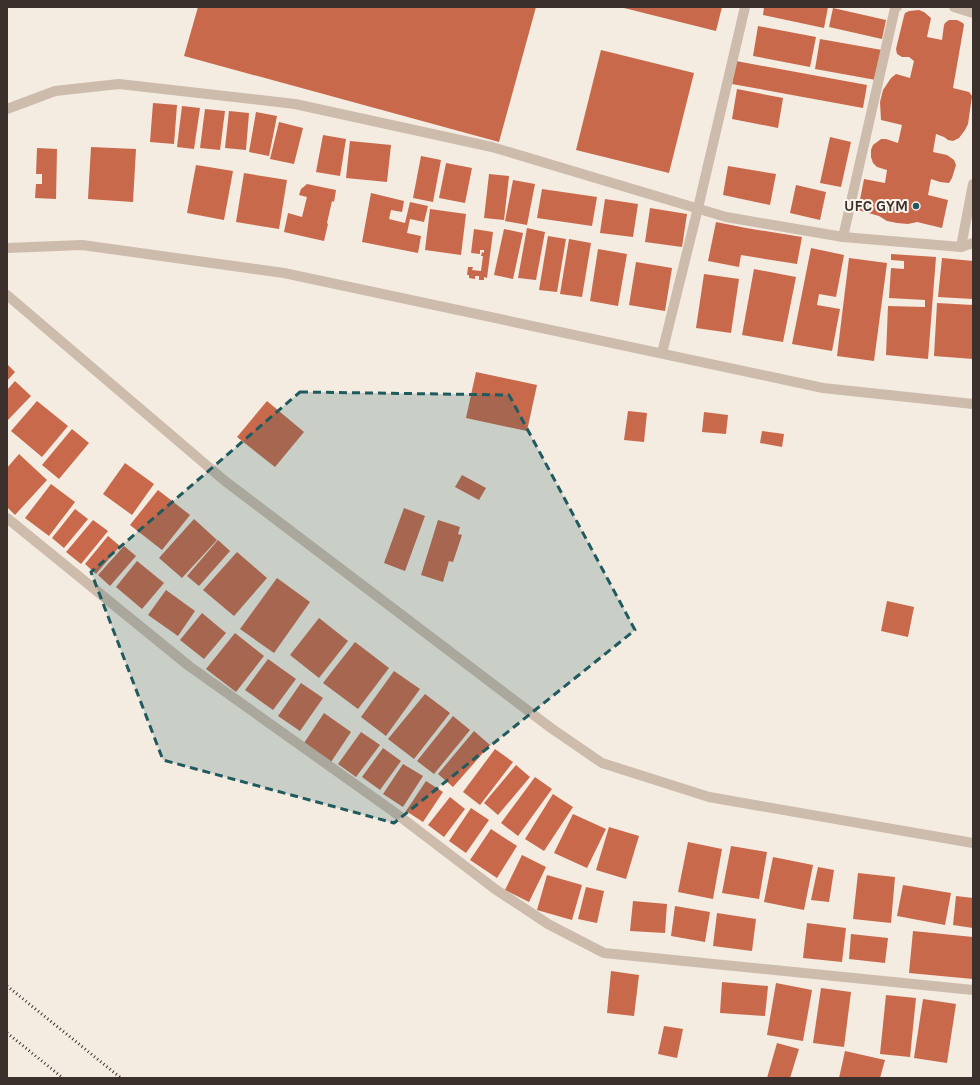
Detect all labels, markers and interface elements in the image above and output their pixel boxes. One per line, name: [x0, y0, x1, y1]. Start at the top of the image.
place label: UFC GYM: [844, 197, 908, 215]
marker: UFC GYM: [911, 201, 921, 211]

